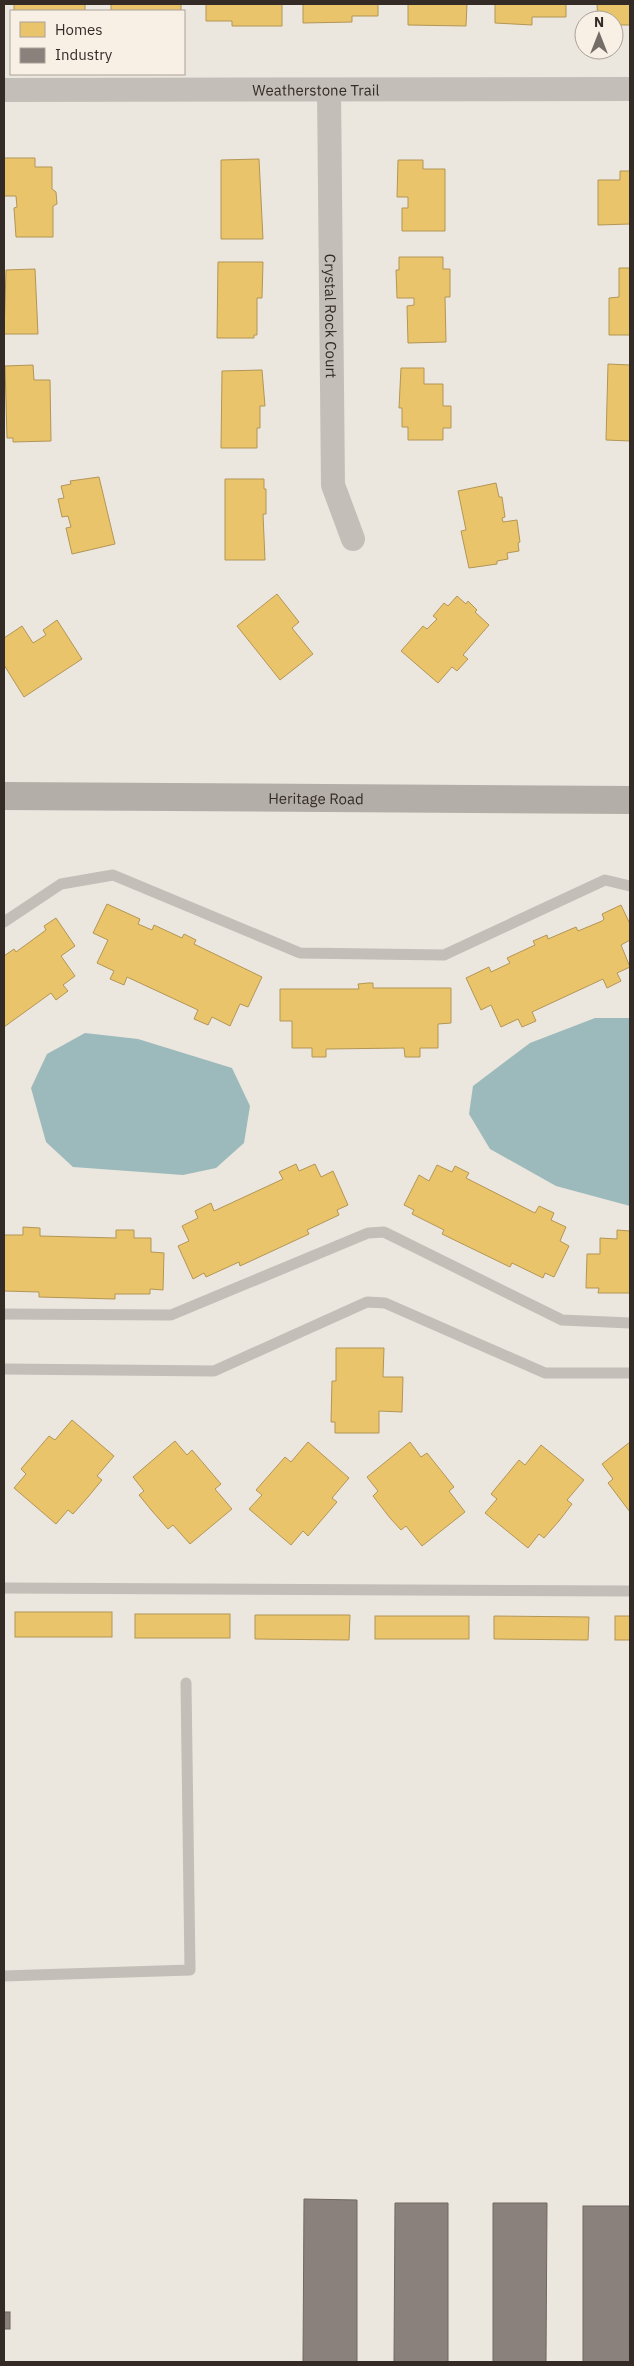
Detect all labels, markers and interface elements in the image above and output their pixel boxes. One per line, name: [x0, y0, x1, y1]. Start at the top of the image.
legend: [10, 10, 185, 75]
north arrow: [574, 10, 624, 60]
text: N: [594, 13, 604, 31]
text: Homes: [55, 20, 103, 39]
text: Industry: [55, 45, 113, 64]
street label: Weatherstone Trail: [252, 80, 380, 99]
street label: Crystal Rock Court: [321, 254, 341, 378]
street label: Heritage Road: [268, 788, 364, 808]

